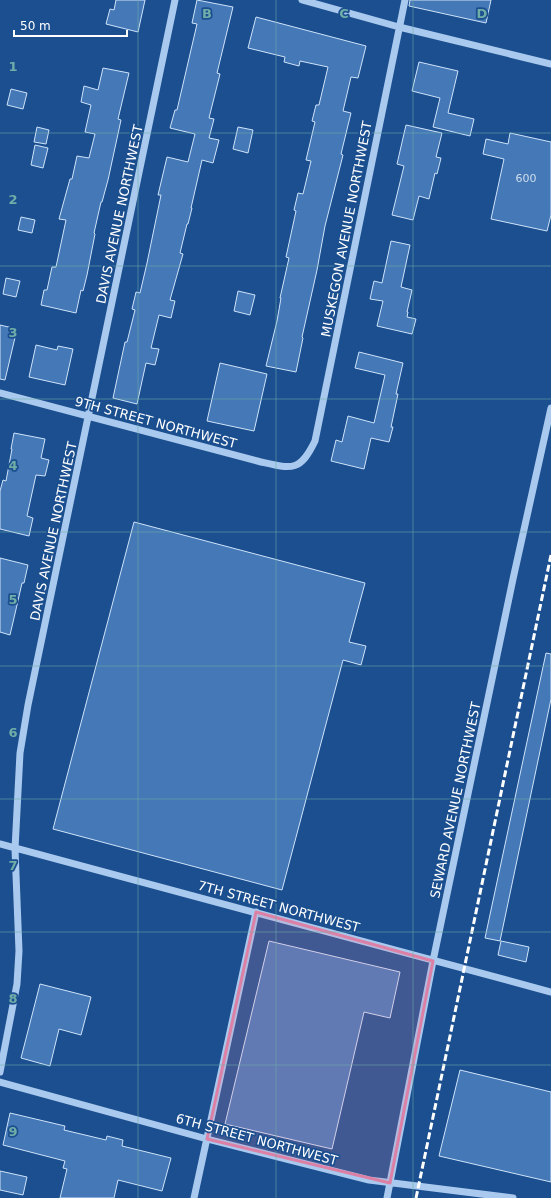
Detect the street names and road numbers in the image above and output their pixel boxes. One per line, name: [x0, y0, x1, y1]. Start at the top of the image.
street label: MUSKEGON AVENUE NORTHWEST: [318, 120, 375, 338]
street label: DAVIS AVENUE NORTHWEST: [93, 123, 146, 305]
street label: 9TH STREET NORTHWEST: [73, 394, 238, 451]
street label: DAVIS AVENUE NORTHWEST: [27, 440, 80, 622]
street label: SEWARD AVENUE NORTHWEST: [427, 700, 484, 900]
street label: 7TH STREET NORTHWEST: [196, 878, 361, 935]
street label: 6TH STREET NORTHWEST: [174, 1111, 339, 1168]

